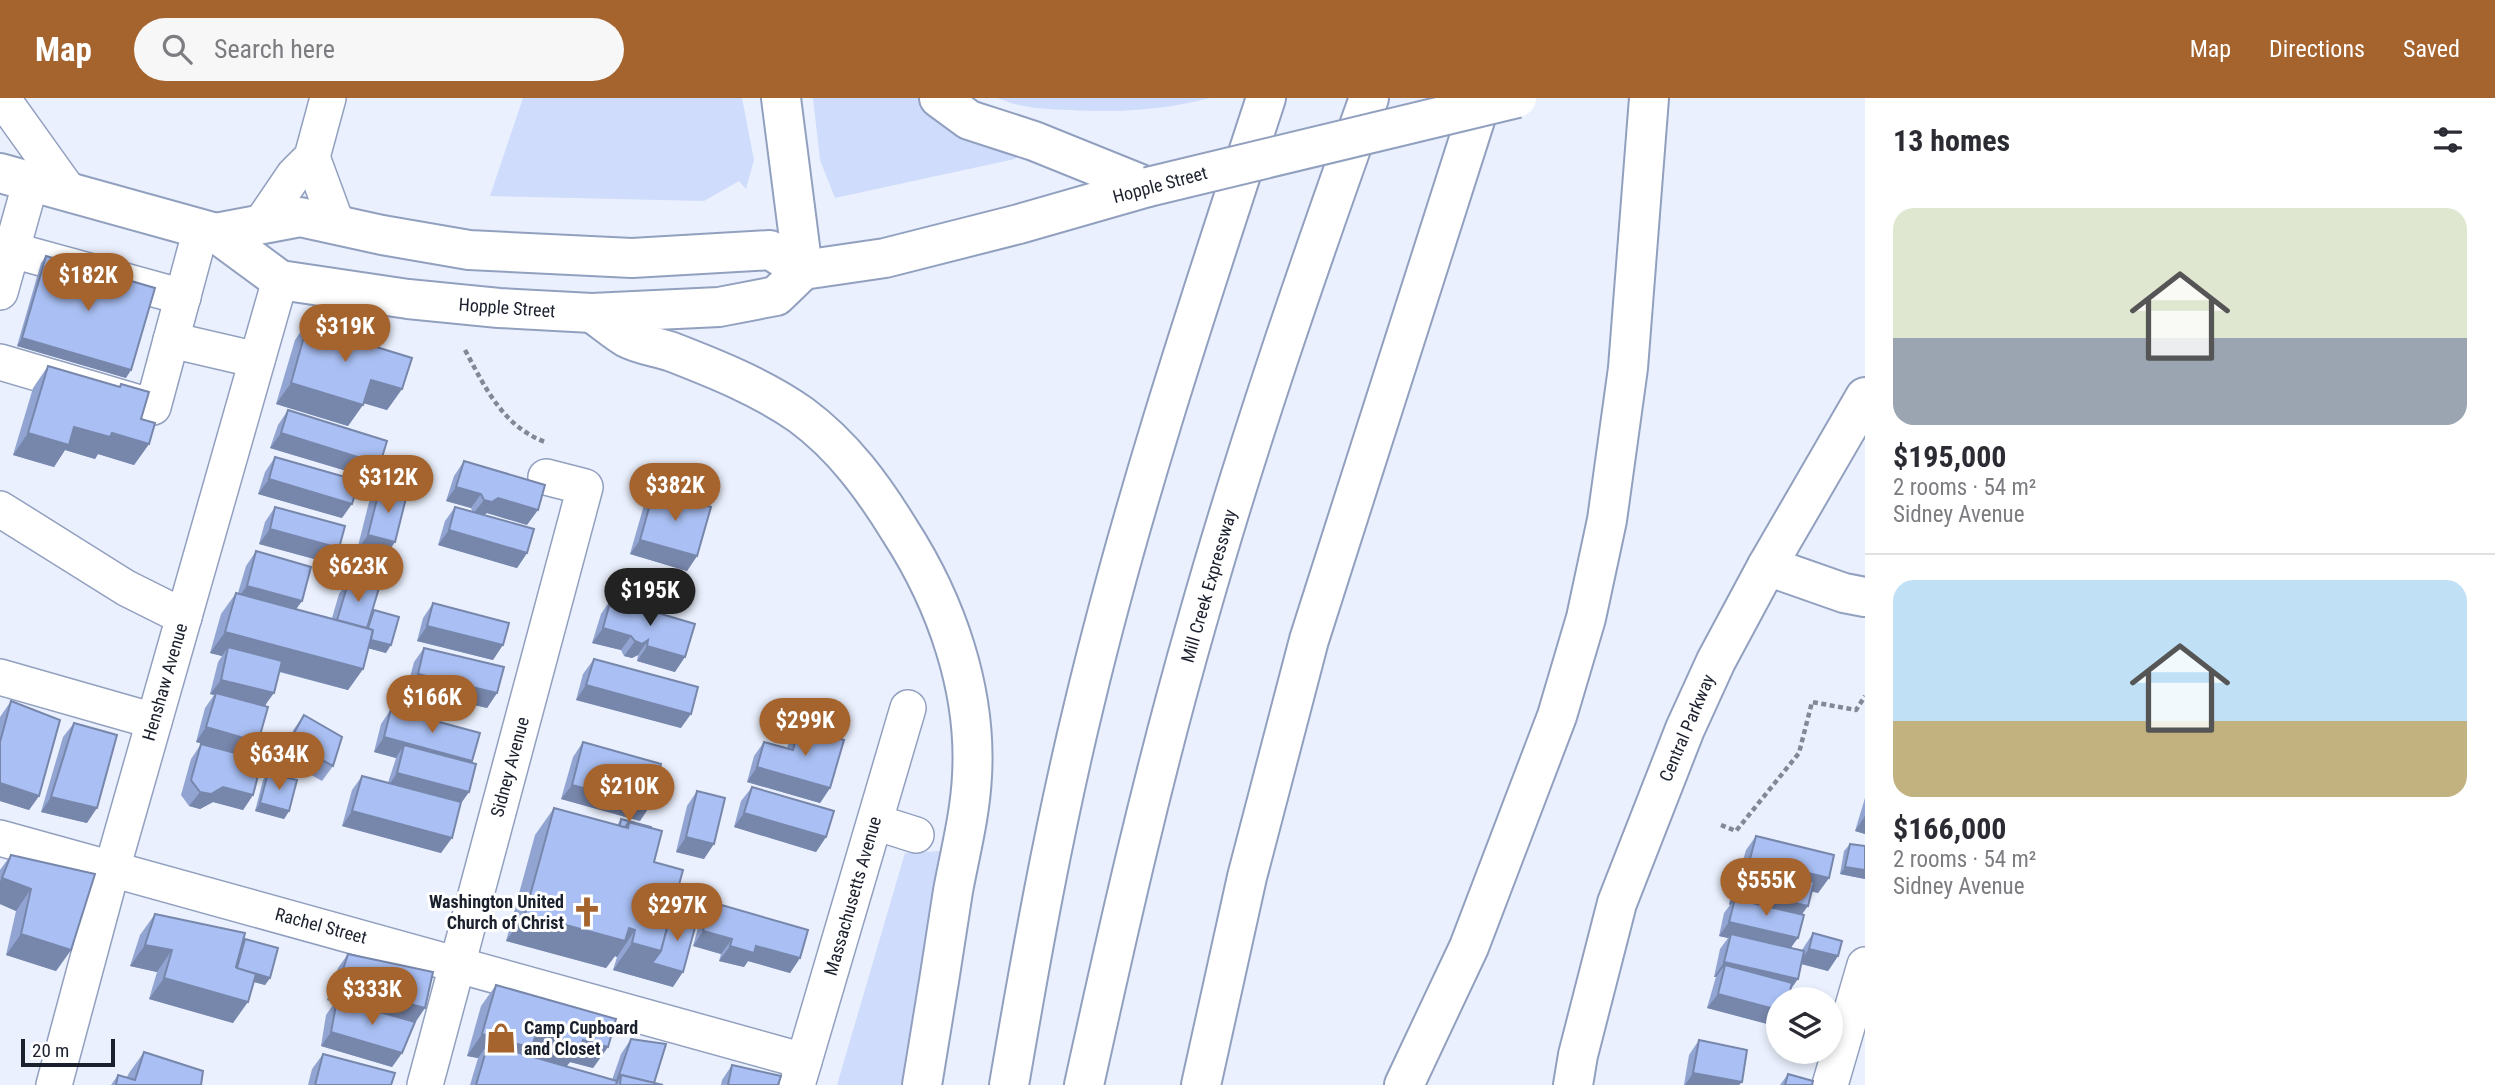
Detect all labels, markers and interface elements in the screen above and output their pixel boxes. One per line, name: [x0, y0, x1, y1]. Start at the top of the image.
search box: [134, 18, 624, 81]
text: Map: [35, 30, 92, 69]
icon: search: [158, 30, 196, 68]
text: Search here: [214, 34, 335, 64]
text: Map: [2190, 35, 2231, 63]
text: Directions: [2269, 35, 2365, 63]
text: Saved: [2403, 35, 2460, 63]
icon: filters: [2429, 121, 2467, 159]
text: 13 homes: [1893, 123, 2010, 158]
street label: Hopple Street: [1110, 162, 1209, 207]
icon: home: [2117, 253, 2243, 379]
pin: $182K: [39, 254, 137, 313]
text: $182K: [58, 262, 118, 289]
street label: Hopple Street: [458, 294, 556, 321]
pin: $319K: [296, 304, 394, 364]
text: $319K: [315, 313, 375, 340]
text: $195,000: [1893, 439, 2006, 474]
pin: $312K: [339, 456, 437, 515]
text: $312K: [358, 464, 418, 491]
pin: $382K: [626, 464, 724, 523]
text: $382K: [645, 472, 705, 499]
text: 2 rooms · 54 m²: [1893, 474, 2036, 501]
text: Sidney Avenue: [1893, 501, 2024, 528]
street label: Mill Creek Expressway: [1177, 506, 1241, 665]
pin: $623K: [309, 545, 407, 604]
text: $623K: [328, 553, 388, 580]
pin: $195K: [601, 568, 699, 628]
text: $195K: [620, 577, 680, 604]
street label: Henshaw Avenue: [138, 621, 191, 743]
icon: home: [2117, 625, 2243, 751]
street label: Central Parkway: [1655, 671, 1719, 785]
pin: $166K: [383, 676, 481, 735]
text: $166K: [402, 684, 462, 711]
pin: $299K: [756, 698, 854, 758]
text: $299K: [775, 707, 835, 734]
street label: Sidney Avenue: [486, 714, 533, 819]
pin: $634K: [230, 732, 328, 792]
text: $634K: [249, 741, 309, 768]
pin: $210K: [580, 764, 678, 824]
text: $210K: [599, 773, 659, 800]
text: $166,000: [1893, 811, 2006, 846]
street label: Massachusetts Avenue: [820, 814, 885, 978]
text: 2 rooms · 54 m²: [1893, 846, 2036, 873]
pin: $555K: [1717, 858, 1815, 918]
text: $555K: [1736, 867, 1796, 894]
text: Sidney Avenue: [1893, 873, 2024, 900]
pin: $297K: [628, 884, 726, 943]
place label: Washington United Church of Christ: [429, 891, 564, 933]
text: $297K: [647, 892, 707, 919]
church icon: Washington United Church of Christ: [570, 895, 604, 929]
street label: Rachel Street: [273, 903, 369, 948]
pin: $333K: [323, 968, 421, 1027]
text: $333K: [342, 976, 402, 1003]
map controls: [1766, 987, 1843, 1064]
button: layers: [1766, 987, 1843, 1064]
place label: Camp Cupboard and Closet: [524, 1017, 638, 1059]
shop icon: Camp Cupboard and Closet: [484, 1021, 518, 1055]
scale bar: [21, 1036, 116, 1068]
text: 20 m: [32, 1039, 69, 1062]

